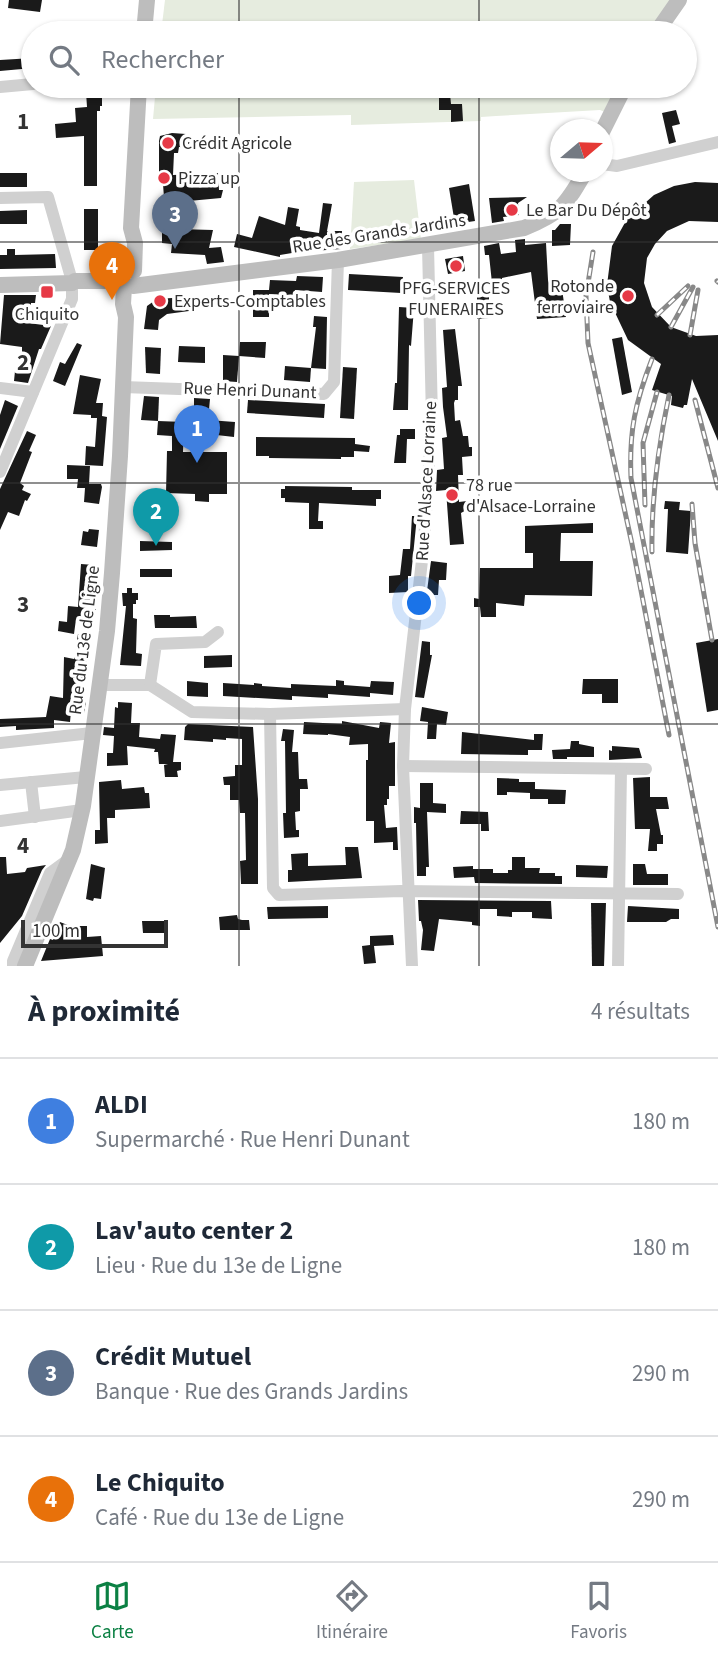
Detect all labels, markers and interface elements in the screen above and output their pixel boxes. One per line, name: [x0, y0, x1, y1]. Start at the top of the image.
search box: [21, 21, 697, 98]
icon: search: [45, 41, 83, 79]
text: Rechercher: [101, 41, 224, 78]
text: 1: [17, 105, 29, 138]
north arrow: [550, 119, 613, 182]
place label: Crédit Agricole: [182, 131, 292, 156]
marker: Crédit Agricole: [160, 135, 176, 151]
place label: Pizza up: [178, 166, 240, 191]
marker: Pizza up: [156, 170, 172, 186]
pin: 3: [152, 191, 198, 249]
place label: Le Bar Du Dépôt: [526, 198, 647, 223]
marker: Le Bar Du Dépôt: [504, 202, 520, 218]
street label: Rue des Grands Jardins: [291, 207, 468, 260]
pin: 4: [89, 242, 135, 300]
marker: PFG-SERVICES FUNERAIRES: [448, 258, 464, 274]
place label: Rotonde ferroviaire: [537, 274, 614, 320]
place label: PFG-SERVICES FUNERAIRES: [402, 276, 510, 322]
marker: Chiquito: [39, 284, 55, 300]
marker: Rotonde ferroviaire: [620, 288, 636, 304]
place label: Experts-Comptables: [174, 289, 326, 314]
marker: Experts-Comptables: [152, 293, 168, 309]
place label: Chiquito: [15, 302, 79, 327]
text: 2: [17, 346, 29, 379]
street label: Rue Henri Dunant: [183, 376, 317, 405]
street label: Rue d'Alsace Lorraine: [410, 400, 443, 562]
pin: 1: [174, 405, 220, 463]
place label: 78 rue d'Alsace-Lorraine: [466, 473, 596, 519]
marker: 78 rue d'Alsace-Lorraine: [444, 487, 460, 503]
pin: 2: [133, 488, 179, 546]
street label: Rue du 13e de Ligne: [63, 564, 106, 716]
your location: [402, 586, 436, 620]
text: 3: [17, 588, 29, 621]
text: 4: [17, 829, 29, 862]
scale bar: [21, 917, 168, 949]
text: 100 m: [32, 918, 80, 945]
text: À proximité: [28, 990, 180, 1033]
text: 4 résultats: [591, 995, 690, 1028]
text: ALDI: [95, 1086, 148, 1123]
text: 1: [45, 1105, 57, 1138]
text: 180 m: [632, 1105, 690, 1138]
text: Supermarché · Rue Henri Dunant: [95, 1123, 410, 1156]
text: Lav'auto center 2: [95, 1212, 293, 1249]
text: 2: [45, 1231, 57, 1264]
text: 180 m: [632, 1231, 690, 1264]
text: Lieu · Rue du 13e de Ligne: [95, 1249, 342, 1282]
text: Crédit Mutuel: [95, 1338, 251, 1375]
text: 3: [45, 1357, 57, 1390]
text: 290 m: [632, 1357, 690, 1390]
text: Banque · Rue des Grands Jardins: [95, 1375, 408, 1408]
text: Le Chiquito: [95, 1464, 225, 1501]
text: 4: [45, 1483, 57, 1516]
text: 290 m: [632, 1483, 690, 1516]
text: Café · Rue du 13e de Ligne: [95, 1501, 344, 1534]
tab: Carte: [91, 1577, 134, 1646]
tab: Itinéraire: [316, 1577, 388, 1646]
tab: Favoris: [570, 1577, 627, 1646]

